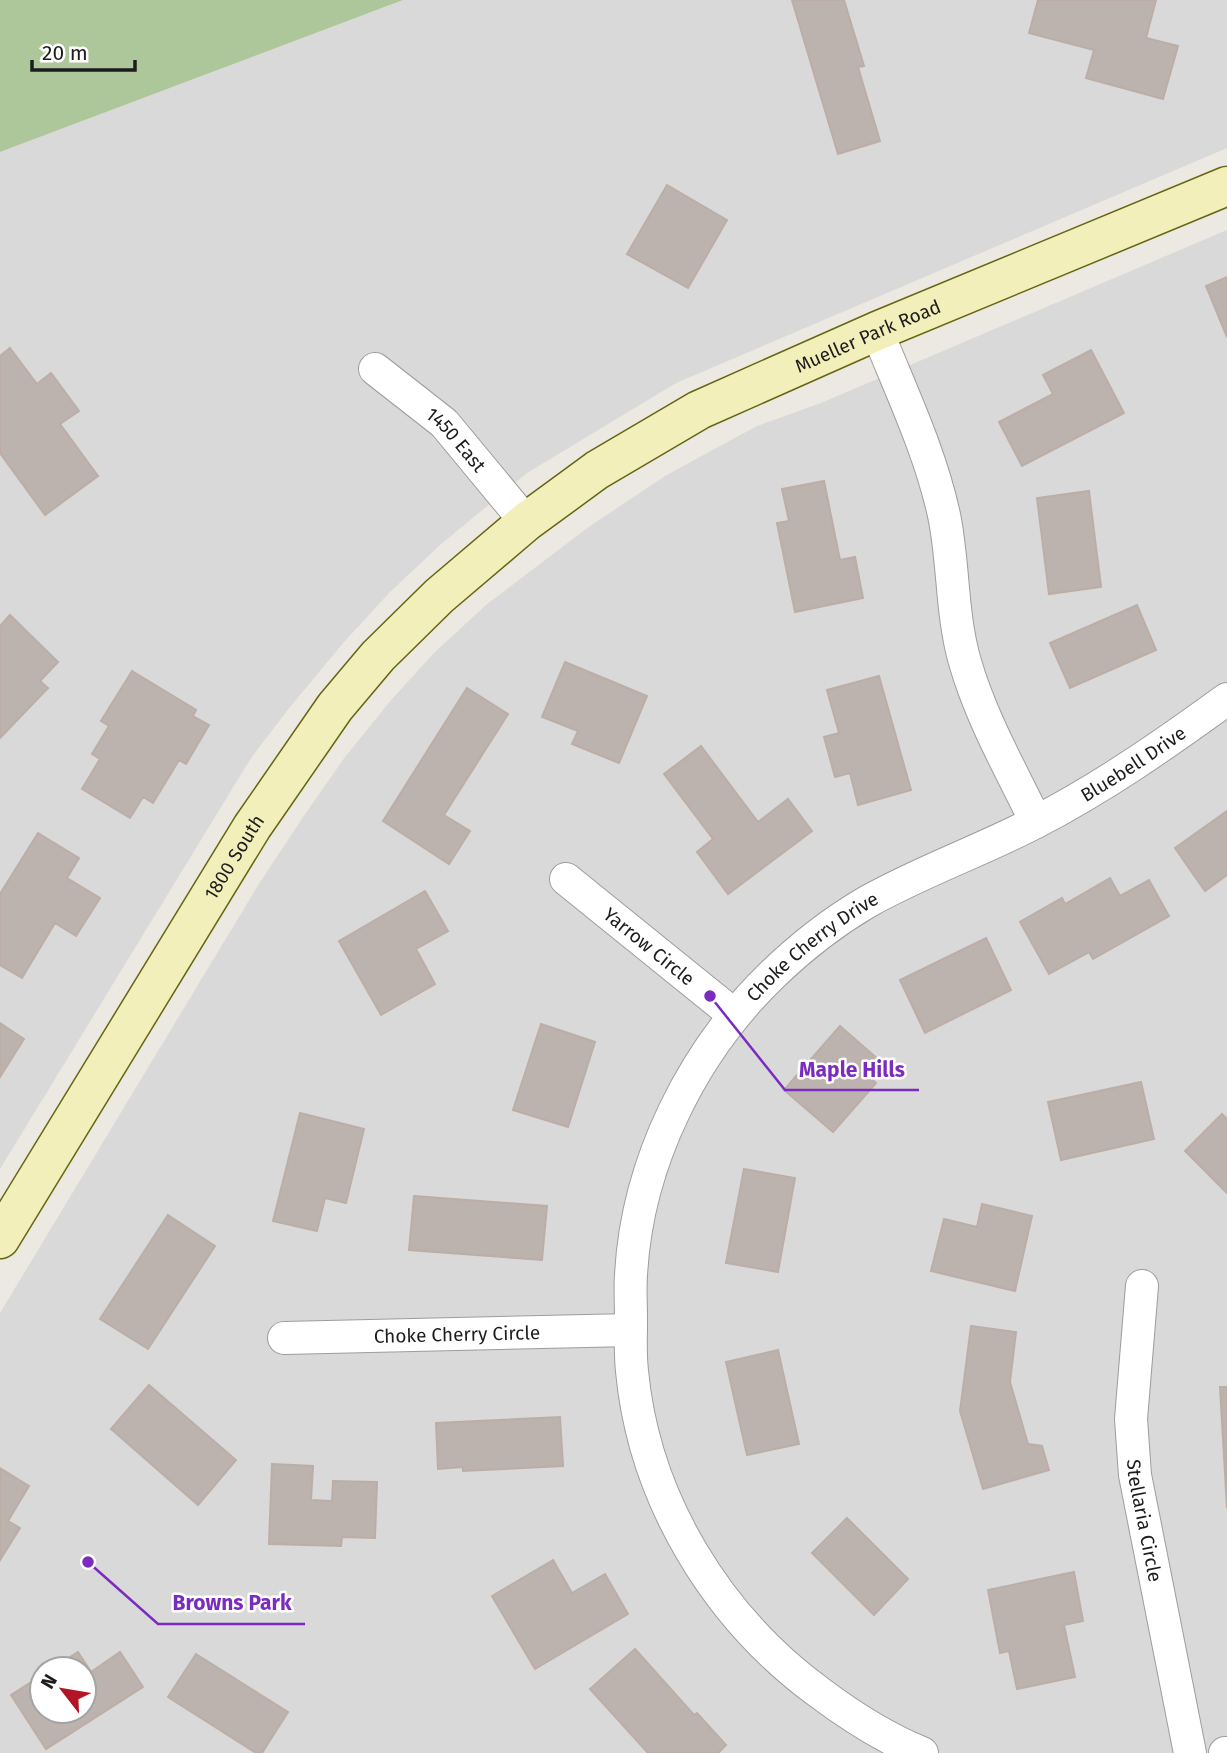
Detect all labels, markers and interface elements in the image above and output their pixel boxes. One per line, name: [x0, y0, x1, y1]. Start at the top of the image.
scale bar: [32, 28, 135, 72]
text: 20 m: [42, 40, 88, 66]
street label: Mueller Park Road: [791, 294, 944, 377]
street label: 1450 East: [422, 402, 491, 477]
street label: Bluebell Drive: [1076, 721, 1190, 806]
street label: 1800 South: [199, 810, 269, 904]
street label: Choke Cherry Drive: [741, 887, 882, 1006]
street label: Yarrow Circle: [599, 902, 700, 990]
callout: Maple Hills: [785, 1048, 919, 1090]
text: Maple Hills: [799, 1057, 905, 1083]
street label: Choke Cherry Circle: [374, 1321, 540, 1347]
street label: Stellaria Circle: [1122, 1458, 1167, 1584]
callout: Browns Park: [158, 1582, 305, 1624]
text: Browns Park: [172, 1590, 292, 1616]
north arrow: [28, 1655, 98, 1725]
text: N: [36, 1670, 62, 1693]

